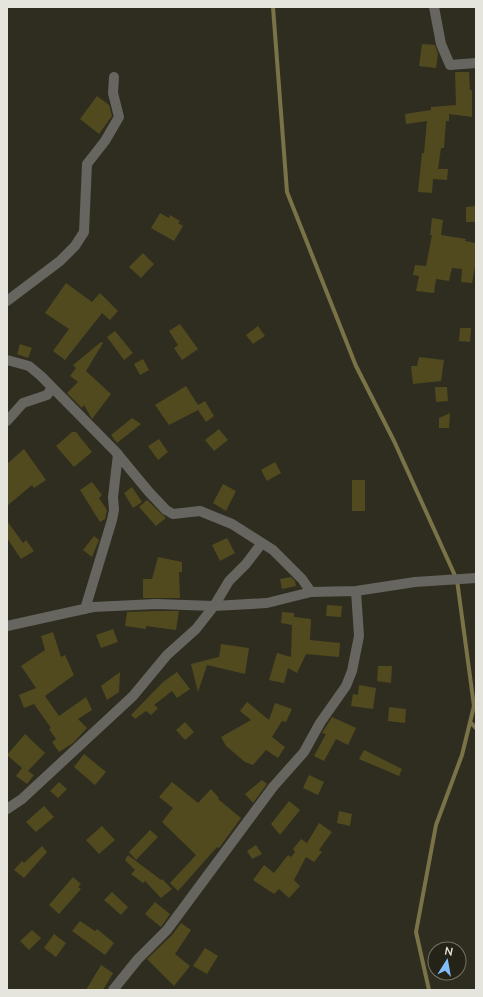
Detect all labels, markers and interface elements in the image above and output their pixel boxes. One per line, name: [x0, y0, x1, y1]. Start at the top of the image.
north arrow: [427, 941, 467, 981]
text: N: [443, 944, 454, 959]

